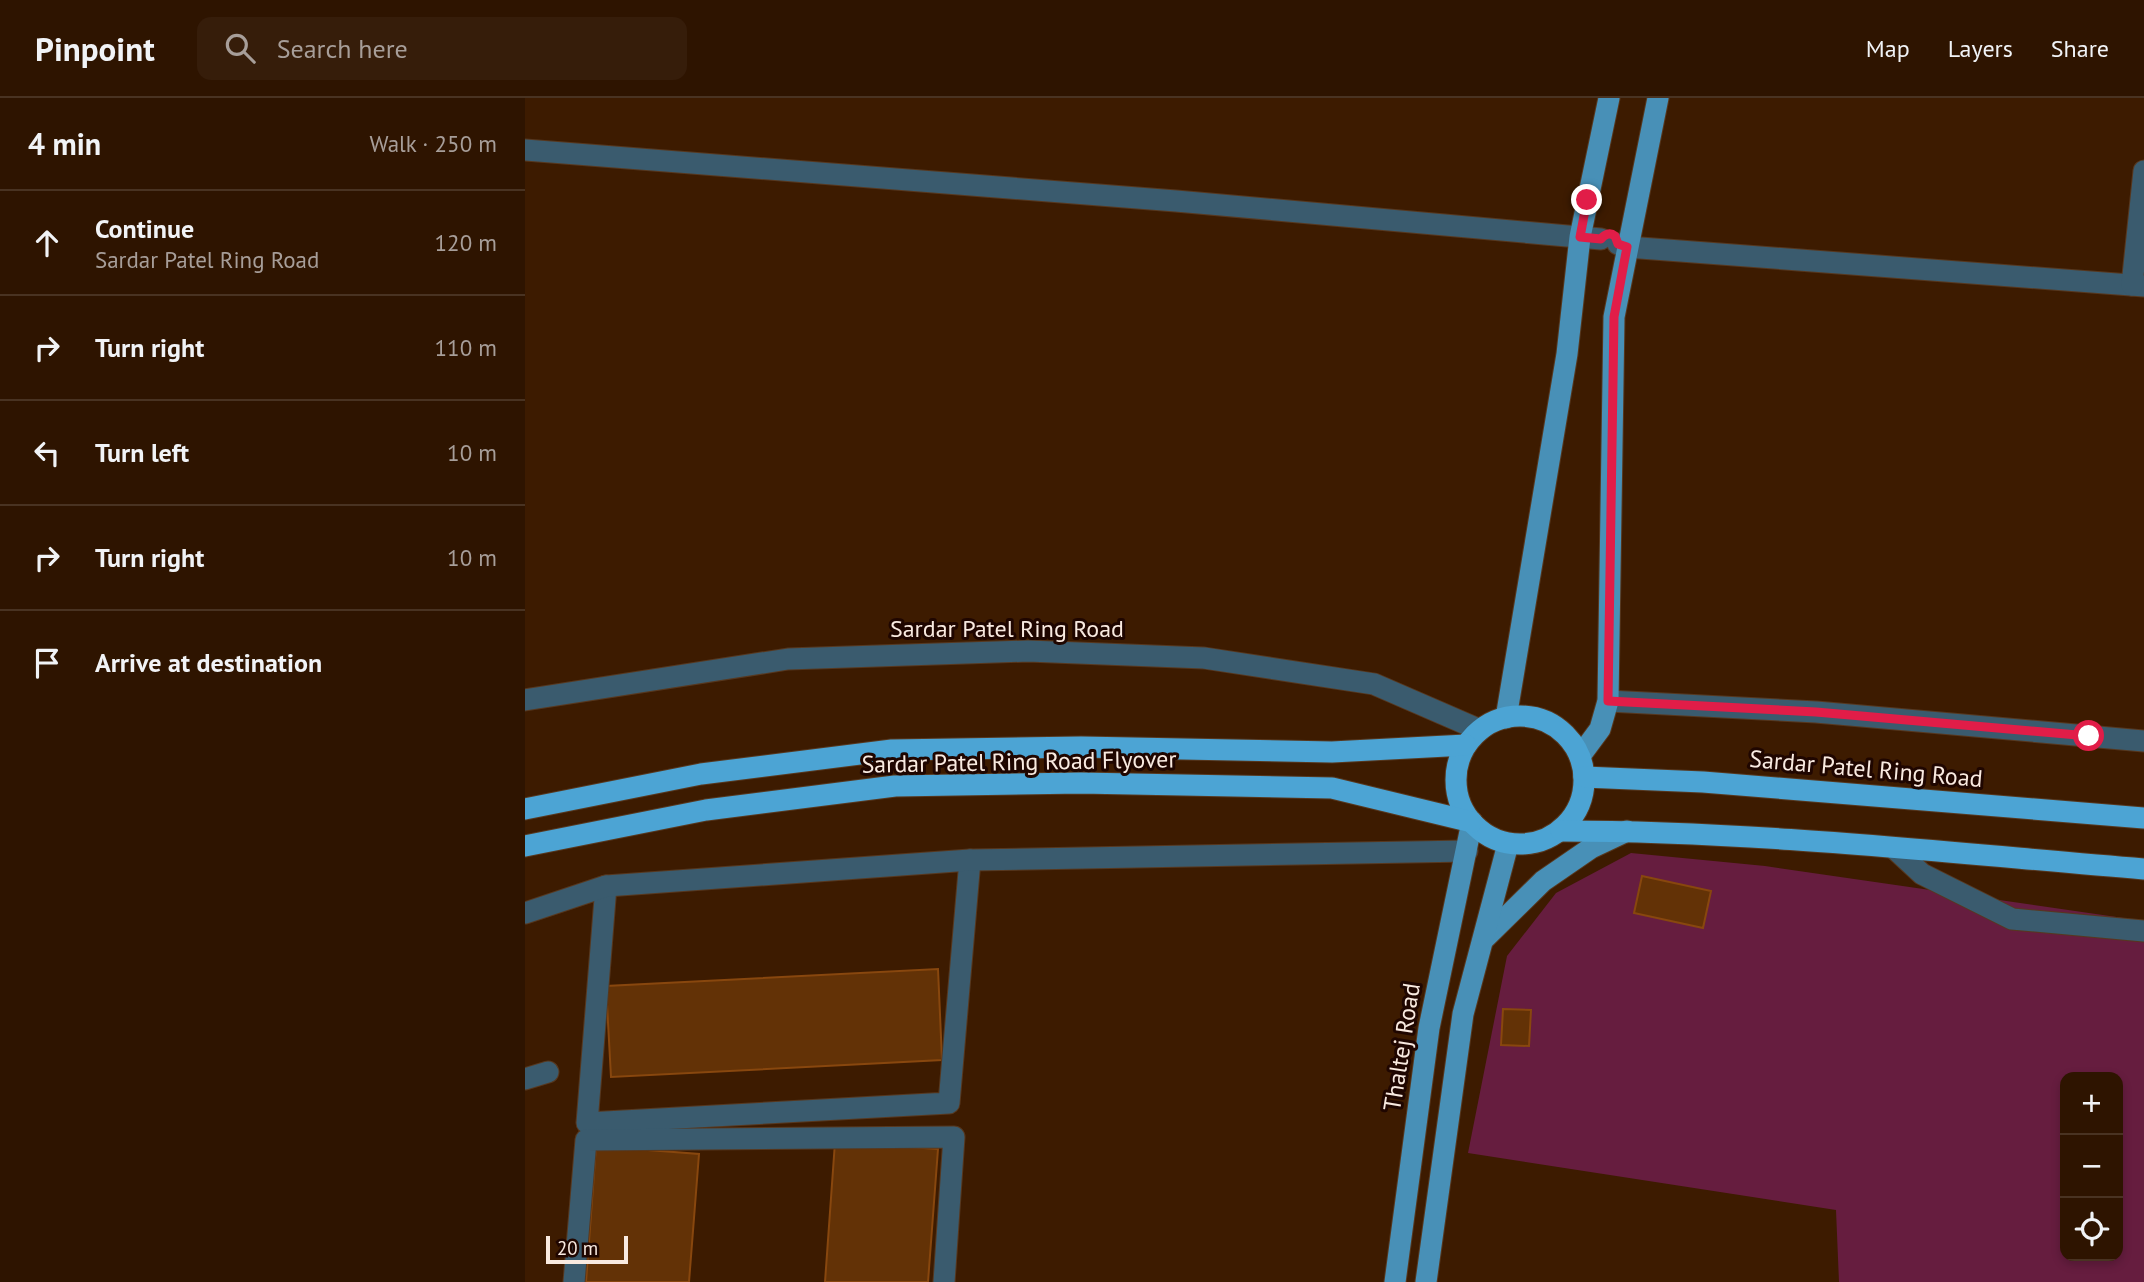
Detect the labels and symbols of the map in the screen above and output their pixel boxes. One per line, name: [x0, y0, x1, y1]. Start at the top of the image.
route end: [1571, 184, 1602, 215]
street label: Sardar Patel Ring Road: [890, 613, 1124, 644]
route start: [2073, 720, 2104, 751]
street label: Sardar Patel Ring Road Flyover: [861, 743, 1177, 780]
street label: Sardar Patel Ring Road: [1748, 743, 1984, 794]
street label: Thaltej Road: [1376, 981, 1427, 1113]
scale bar: [546, 1233, 628, 1265]

